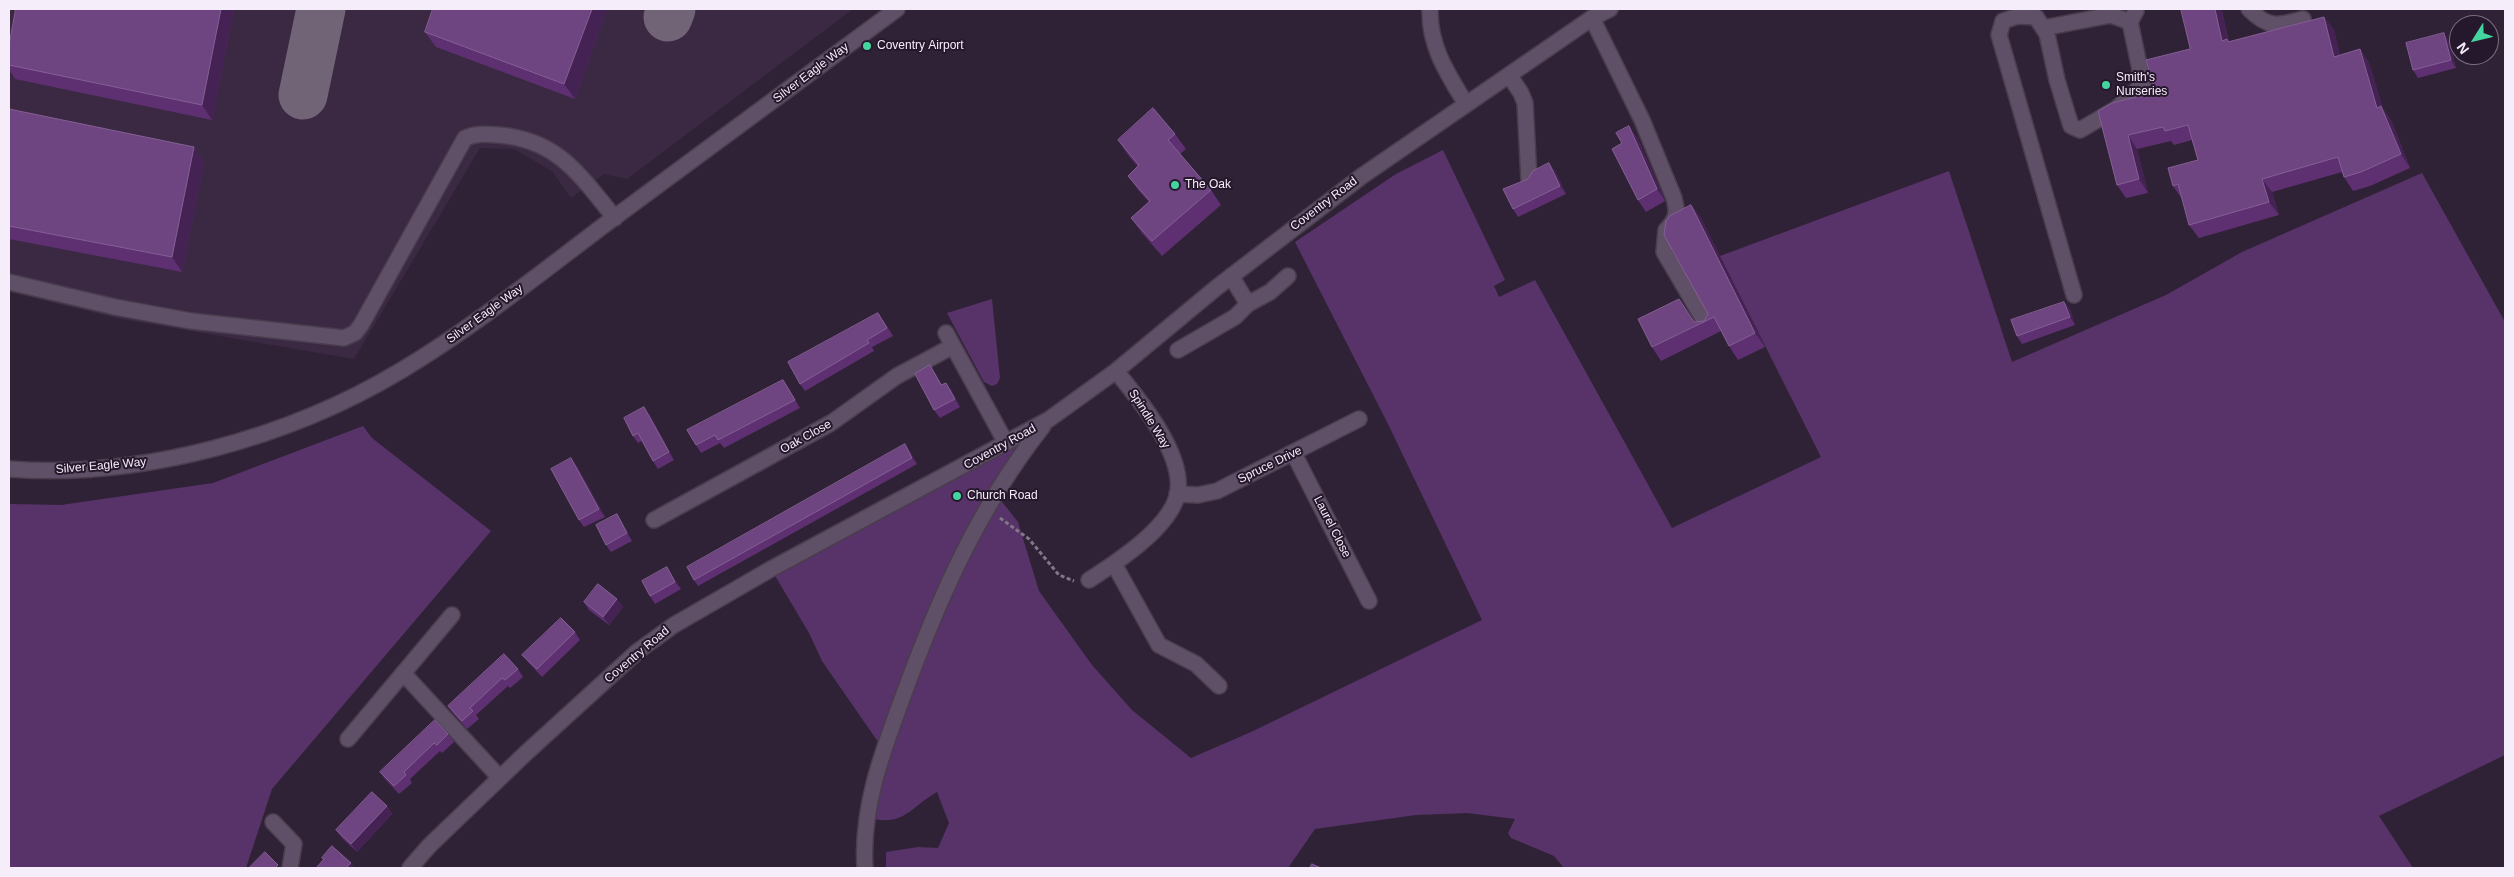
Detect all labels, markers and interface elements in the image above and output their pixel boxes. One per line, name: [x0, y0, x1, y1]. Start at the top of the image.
north arrow: [2449, 15, 2499, 65]
place label: Coventry Airport: [877, 39, 964, 53]
text: N: [2453, 39, 2472, 57]
street label: Silver Eagle Way: [770, 40, 852, 106]
marker: Coventry Airport: [861, 40, 873, 52]
place label: Smith's Nurseries: [2116, 71, 2167, 99]
marker: Smith's Nurseries: [2100, 79, 2112, 91]
street label: Coventry Road: [1288, 174, 1360, 234]
place label: The Oak: [1185, 178, 1231, 192]
marker: The Oak: [1169, 179, 1181, 191]
street label: Silver Eagle Way: [444, 281, 526, 347]
street label: Spindle Way: [1125, 387, 1173, 451]
street label: Oak Close: [778, 417, 834, 457]
street label: Coventry Road: [962, 421, 1038, 473]
street label: Spruce Drive: [1236, 443, 1304, 487]
street label: Silver Eagle Way: [55, 455, 147, 477]
place label: Church Road: [967, 489, 1038, 503]
marker: Church Road: [951, 490, 963, 502]
street label: Laurel Close: [1310, 494, 1354, 560]
street label: Coventry Road: [602, 624, 672, 686]

